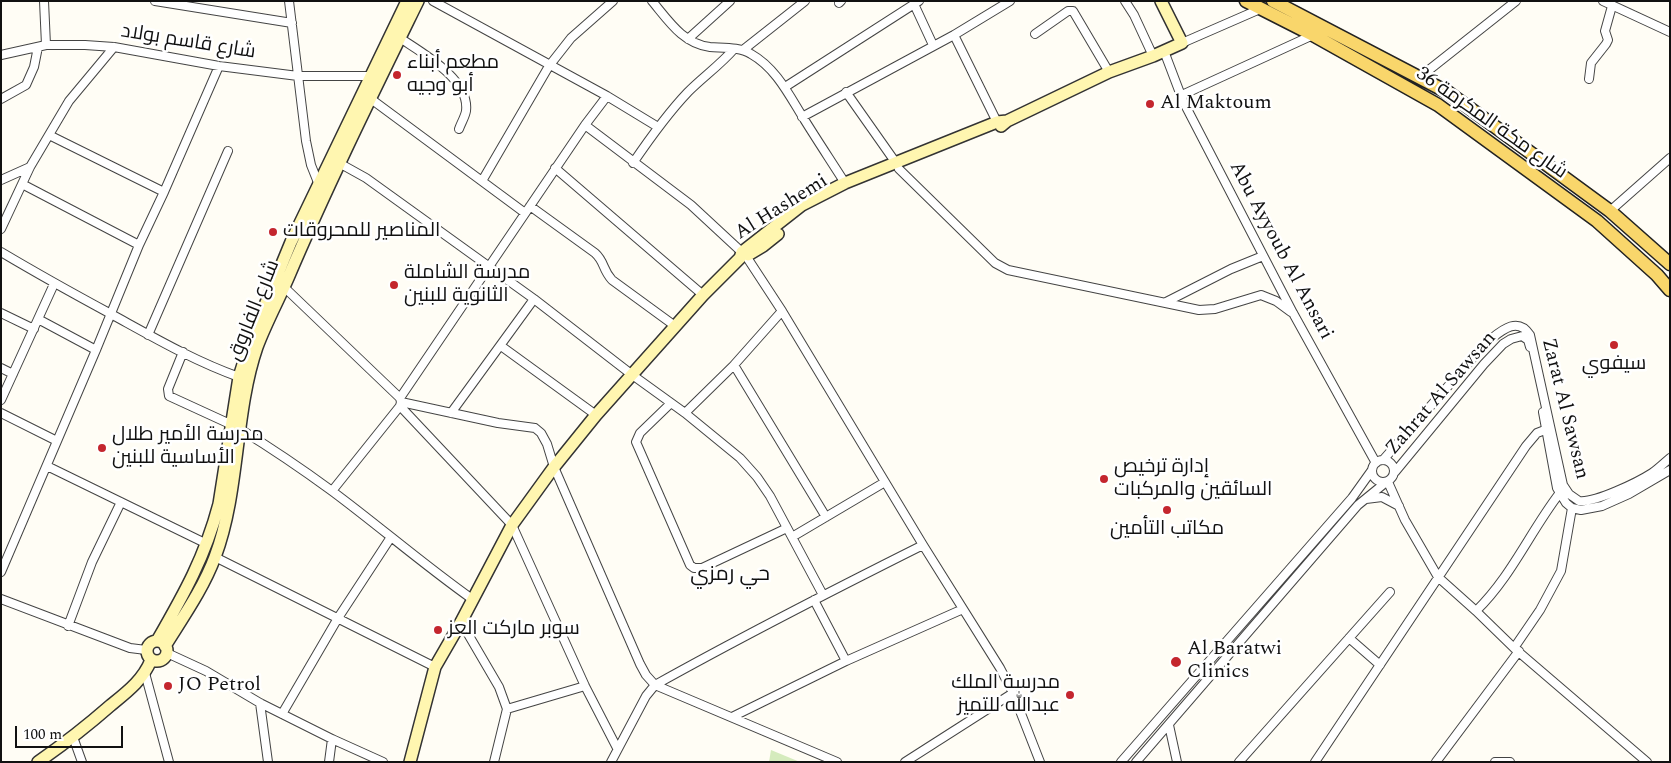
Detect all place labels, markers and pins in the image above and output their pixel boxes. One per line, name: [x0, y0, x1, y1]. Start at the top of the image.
place label: مطعم أبناء أبو وجيه: [407, 52, 499, 99]
marker: مطعم أبناء أبو وجيه: [391, 69, 403, 81]
place label: Al Maktoum: [1160, 92, 1272, 116]
marker: Al Maktoum: [1144, 98, 1156, 110]
place label: المناصير للمحروقات: [283, 220, 440, 244]
marker: المناصير للمحروقات: [267, 226, 279, 238]
place label: مدرسة الشاملة الثانوية للبنين: [404, 262, 530, 309]
marker: مدرسة الشاملة الثانوية للبنين: [388, 279, 400, 291]
marker: سيفوي: [1608, 339, 1620, 351]
place label: سيفوي: [1582, 353, 1646, 377]
place label: مدرسة الأمير طلال الأساسية للبنين: [112, 424, 263, 471]
marker: مدرسة الأمير طلال الأساسية للبنين: [96, 442, 108, 454]
place label: إدارة ترخيص السائقين والمركبات: [1114, 456, 1272, 503]
marker: إدارة ترخيص السائقين والمركبات: [1098, 473, 1110, 485]
marker: مكاتب التأمين: [1161, 504, 1173, 516]
place label: مكاتب التأمين: [1110, 518, 1224, 542]
place label: سوبر ماركت العز: [448, 618, 580, 642]
marker: سوبر ماركت العز: [432, 624, 444, 636]
place label: Al Baratwi Clinics: [1187, 638, 1282, 685]
marker: Al Baratwi Clinics: [1169, 655, 1183, 669]
place label: مدرسة الملك عبدالله للتميز: [951, 672, 1060, 719]
place label: JO Petrol: [178, 674, 261, 698]
marker: JO Petrol: [162, 680, 174, 692]
marker: مدرسة الملك عبدالله للتميز: [1064, 689, 1076, 701]

